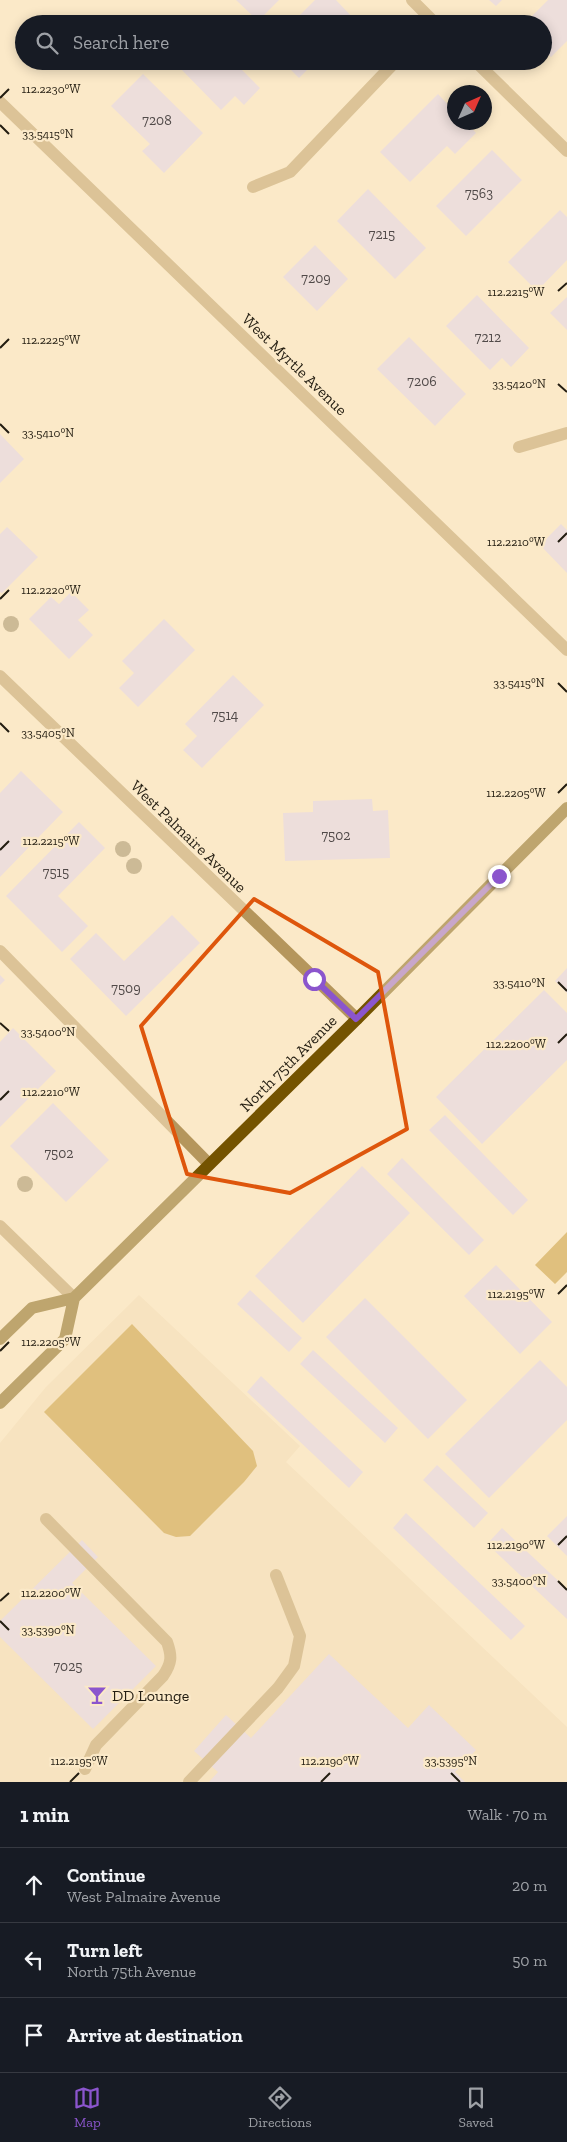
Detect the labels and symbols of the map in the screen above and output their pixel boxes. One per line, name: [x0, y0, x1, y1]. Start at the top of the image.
text: 112.2230°W: [21, 82, 81, 96]
north arrow: [447, 85, 492, 130]
house number: 7208: [142, 112, 172, 129]
text: 33.5415°N: [22, 127, 74, 141]
house number: 7563: [465, 185, 493, 202]
house number: 7215: [369, 226, 395, 243]
house number: 7209: [301, 270, 331, 287]
text: 112.2215°W: [487, 285, 545, 299]
street label: West Myrtle Avenue: [238, 309, 351, 419]
house number: 7212: [475, 329, 501, 346]
text: 112.2225°W: [22, 333, 81, 347]
house number: 7206: [407, 373, 437, 390]
text: 33.5420°N: [492, 377, 546, 391]
text: 33.5410°N: [22, 426, 74, 440]
text: 112.2210°W: [487, 535, 546, 549]
text: 112.2220°W: [21, 583, 81, 597]
text: 33.5415°N: [493, 676, 545, 690]
house number: 7514: [212, 707, 239, 724]
text: 33.5405°N: [21, 726, 75, 740]
street label: West Palmaire Avenue: [127, 776, 250, 897]
text: 112.2205°W: [486, 786, 546, 800]
house number: 7502: [321, 827, 351, 844]
text: 112.2215°W: [22, 834, 80, 848]
house number: 7515: [43, 864, 69, 881]
route end: [488, 865, 511, 888]
route start: [303, 968, 326, 991]
text: 33.5410°N: [493, 976, 545, 990]
house number: 7509: [111, 980, 141, 997]
street label: North 75th Avenue: [236, 1011, 341, 1116]
text: 33.5400°N: [21, 1025, 75, 1039]
text: 112.2200°W: [486, 1037, 547, 1051]
text: 112.2210°W: [22, 1085, 81, 1099]
house number: 7502: [44, 1145, 74, 1162]
text: 112.2195°W: [487, 1287, 545, 1301]
text: 112.2205°W: [21, 1335, 81, 1349]
text: 112.2190°W: [487, 1538, 546, 1552]
text: 33.5400°N: [492, 1574, 546, 1588]
text: 112.2200°W: [21, 1586, 82, 1600]
text: 33.5390°N: [21, 1623, 75, 1637]
house number: 7025: [53, 1658, 83, 1675]
bar icon: DD Lounge: [86, 1684, 108, 1706]
place label: DD Lounge: [112, 1686, 189, 1705]
text: 112.2195°W: [50, 1754, 108, 1768]
text: 112.2190°W: [301, 1754, 360, 1768]
text: 33.5395°N: [425, 1754, 477, 1768]

